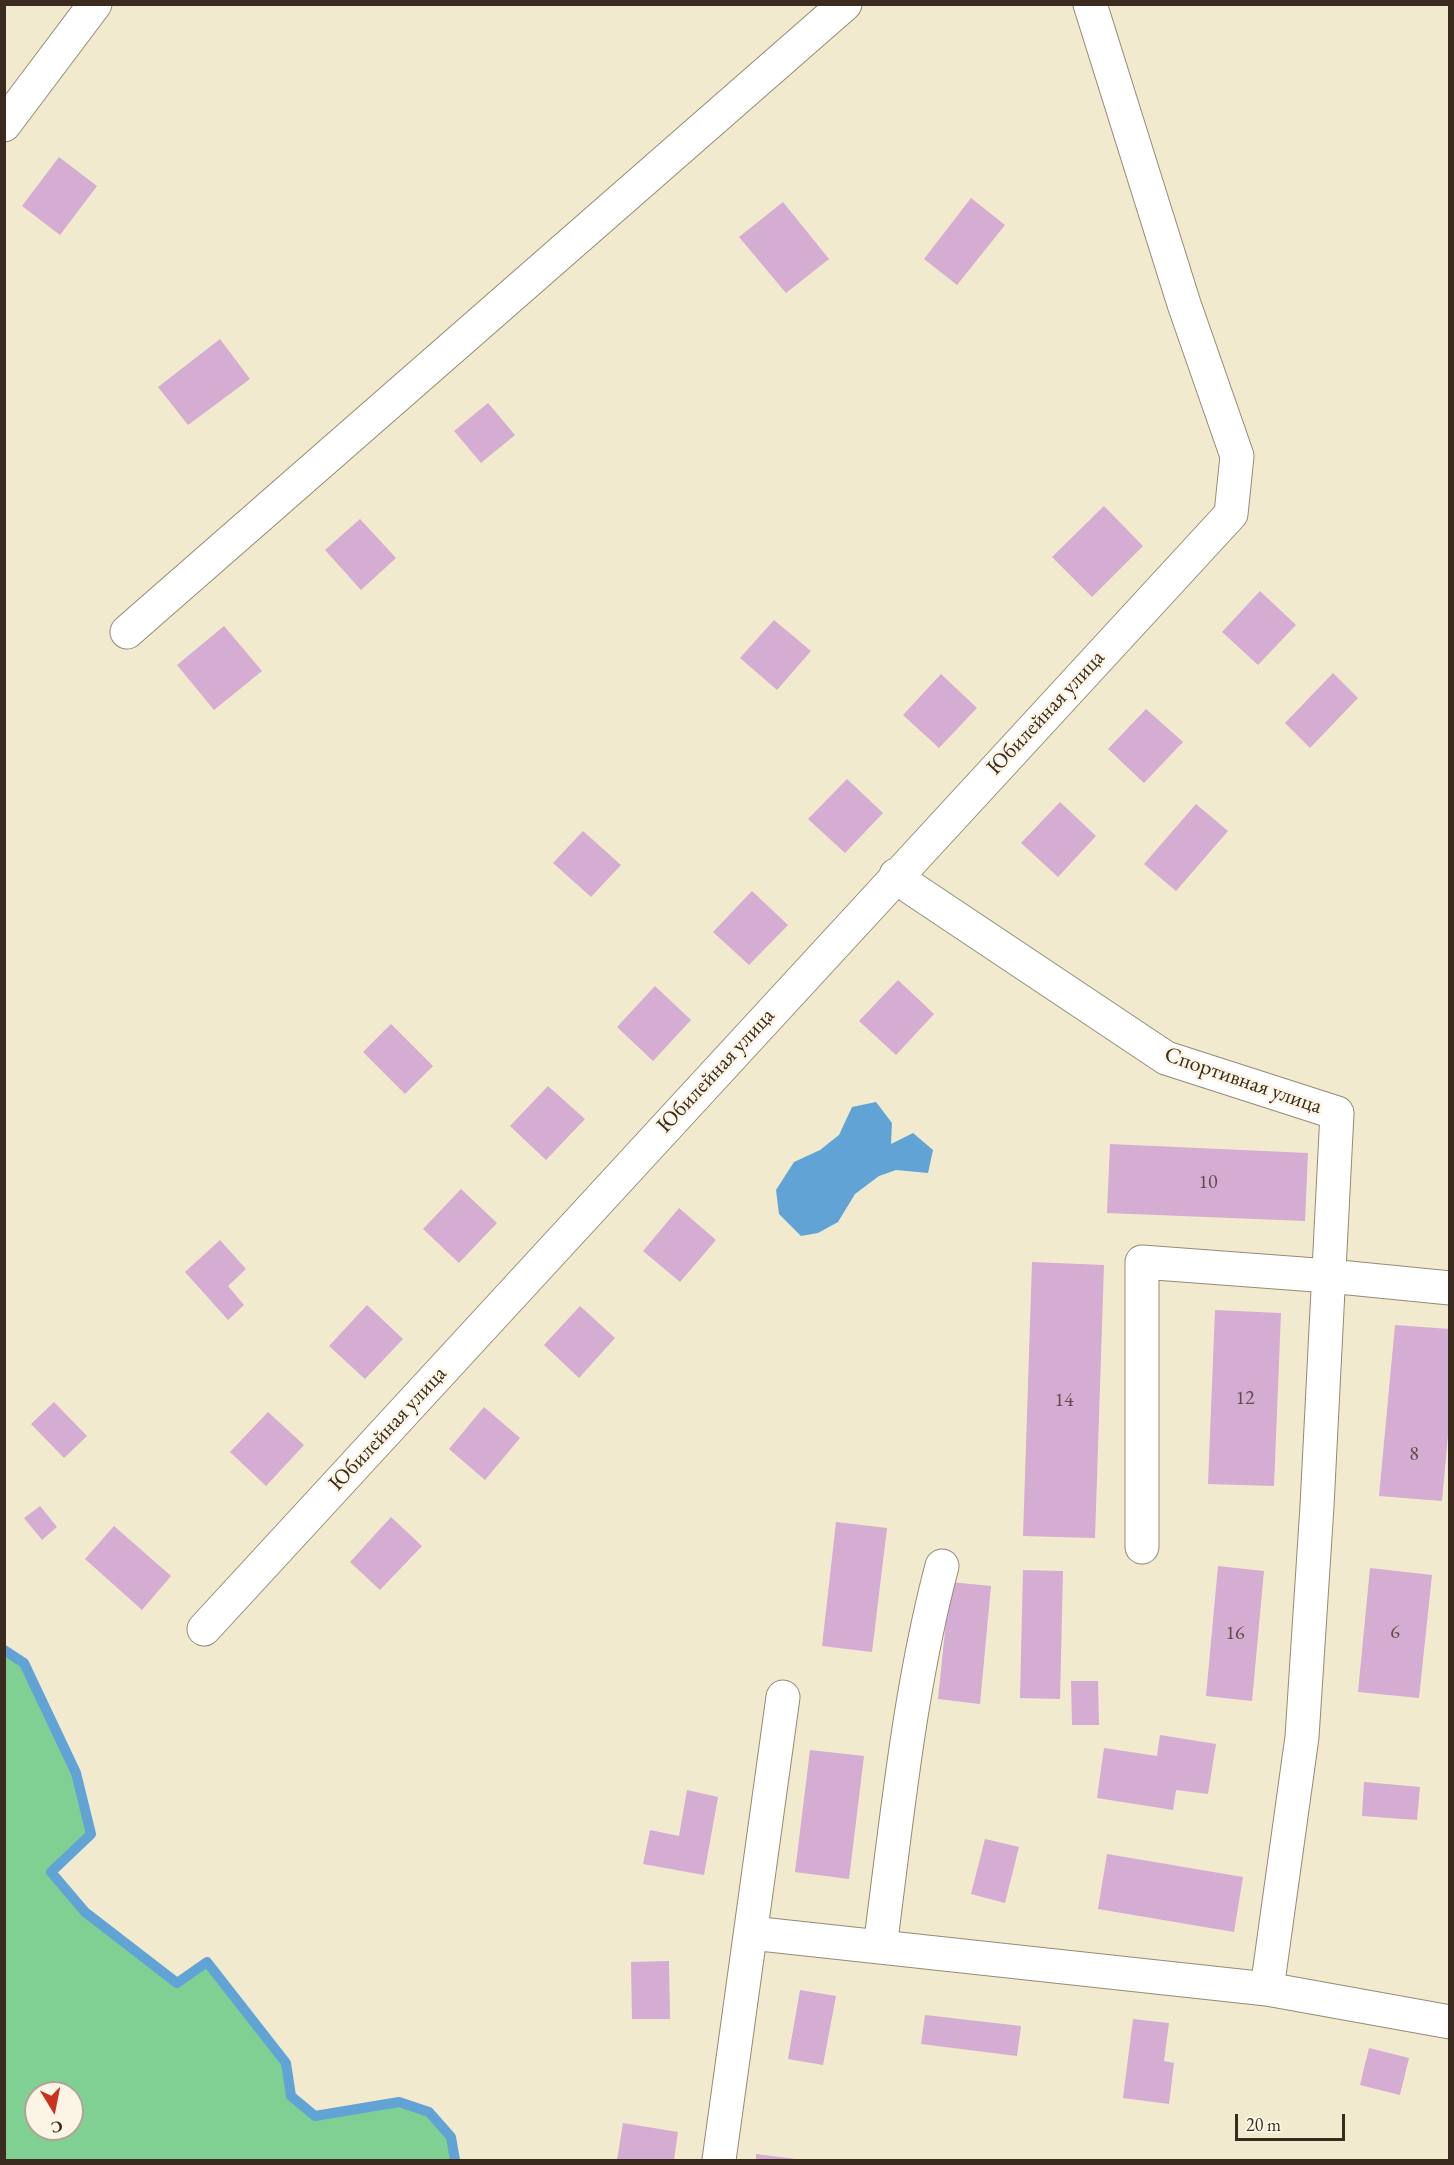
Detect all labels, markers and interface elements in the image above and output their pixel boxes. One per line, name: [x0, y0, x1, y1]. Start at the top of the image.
street label: Юбилейная улица: [981, 645, 1111, 781]
street label: Юбилейная улица: [651, 1003, 781, 1139]
street label: Спортивная улица: [1161, 1042, 1325, 1120]
house number: 10: [1198, 1171, 1218, 1195]
street label: Юбилейная улица: [323, 1361, 453, 1497]
house number: 12: [1235, 1387, 1255, 1411]
house number: 14: [1054, 1389, 1074, 1413]
house number: 8: [1409, 1443, 1419, 1467]
house number: 6: [1390, 1621, 1400, 1645]
house number: 16: [1225, 1622, 1245, 1646]
north arrow: [24, 2081, 84, 2141]
scale bar: [1238, 2102, 1348, 2140]
text: 20 m: [1246, 2113, 1281, 2136]
text: С: [49, 2116, 64, 2139]

